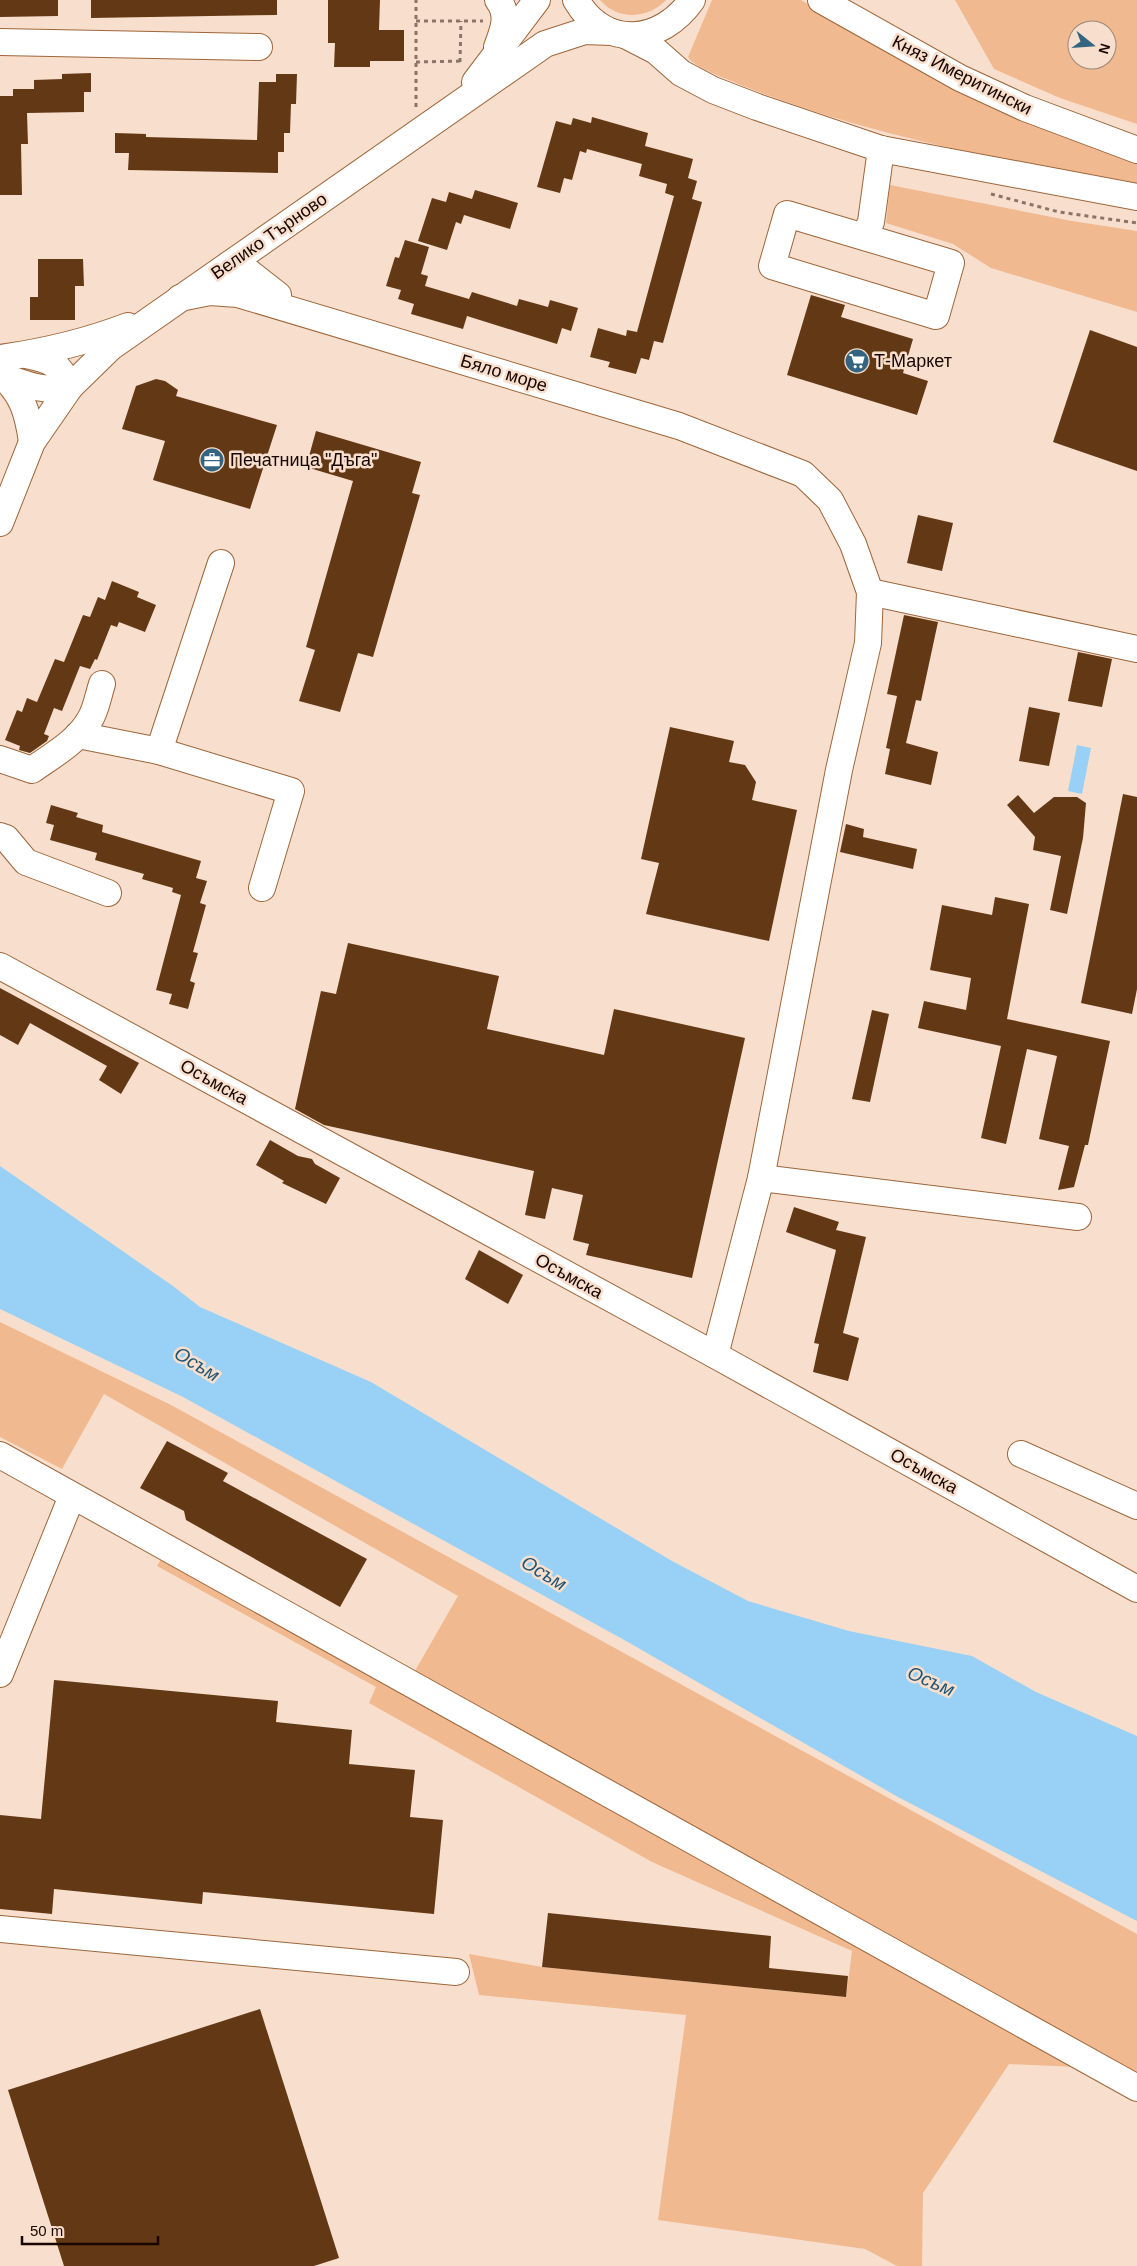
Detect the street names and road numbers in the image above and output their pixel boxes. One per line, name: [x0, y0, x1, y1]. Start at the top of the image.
street label: Княз Имеритински: [889, 31, 1035, 119]
street label: Велико Търново: [207, 189, 331, 283]
street label: Бяло море: [458, 350, 550, 396]
street label: Осъмска: [177, 1055, 252, 1109]
street label: Осъмска: [532, 1249, 607, 1303]
street label: Осъмска: [887, 1444, 962, 1498]

